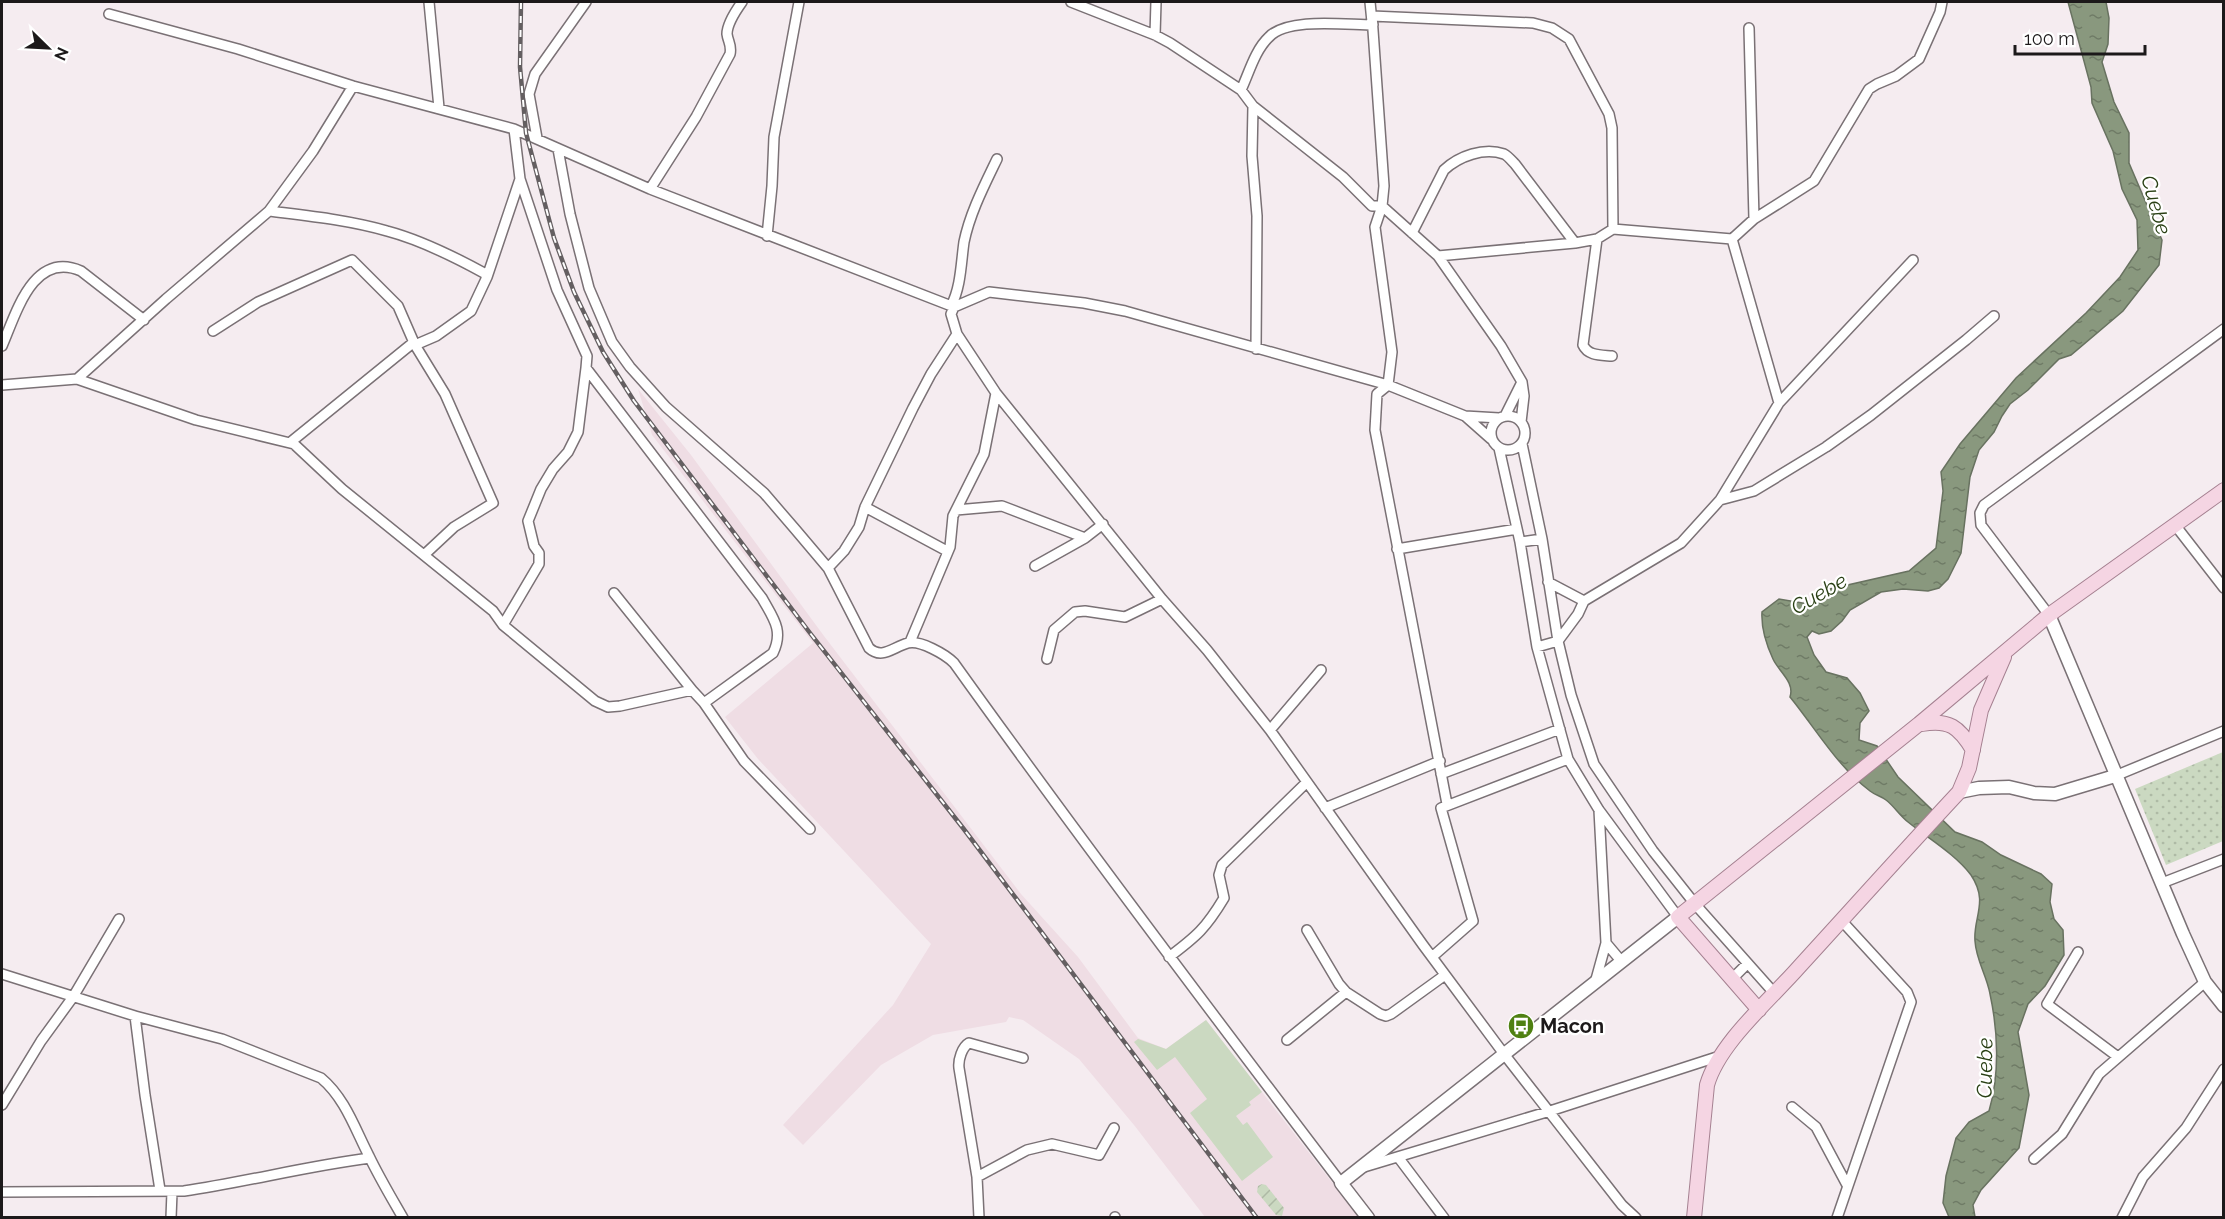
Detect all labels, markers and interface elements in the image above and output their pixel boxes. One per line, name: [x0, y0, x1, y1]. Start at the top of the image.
north arrow: [18, 18, 78, 78]
scale bar: [2015, 18, 2146, 56]
text: 100 m: [2024, 28, 2075, 49]
text: N: [50, 44, 72, 63]
water label: Cuebe: [2136, 172, 2177, 237]
water label: Cuebe: [1786, 568, 1851, 620]
bus stop icon: Macon: [1506, 1011, 1536, 1041]
place label: Macon: [1540, 1014, 1604, 1038]
water label: Cuebe: [1971, 1037, 1998, 1099]

